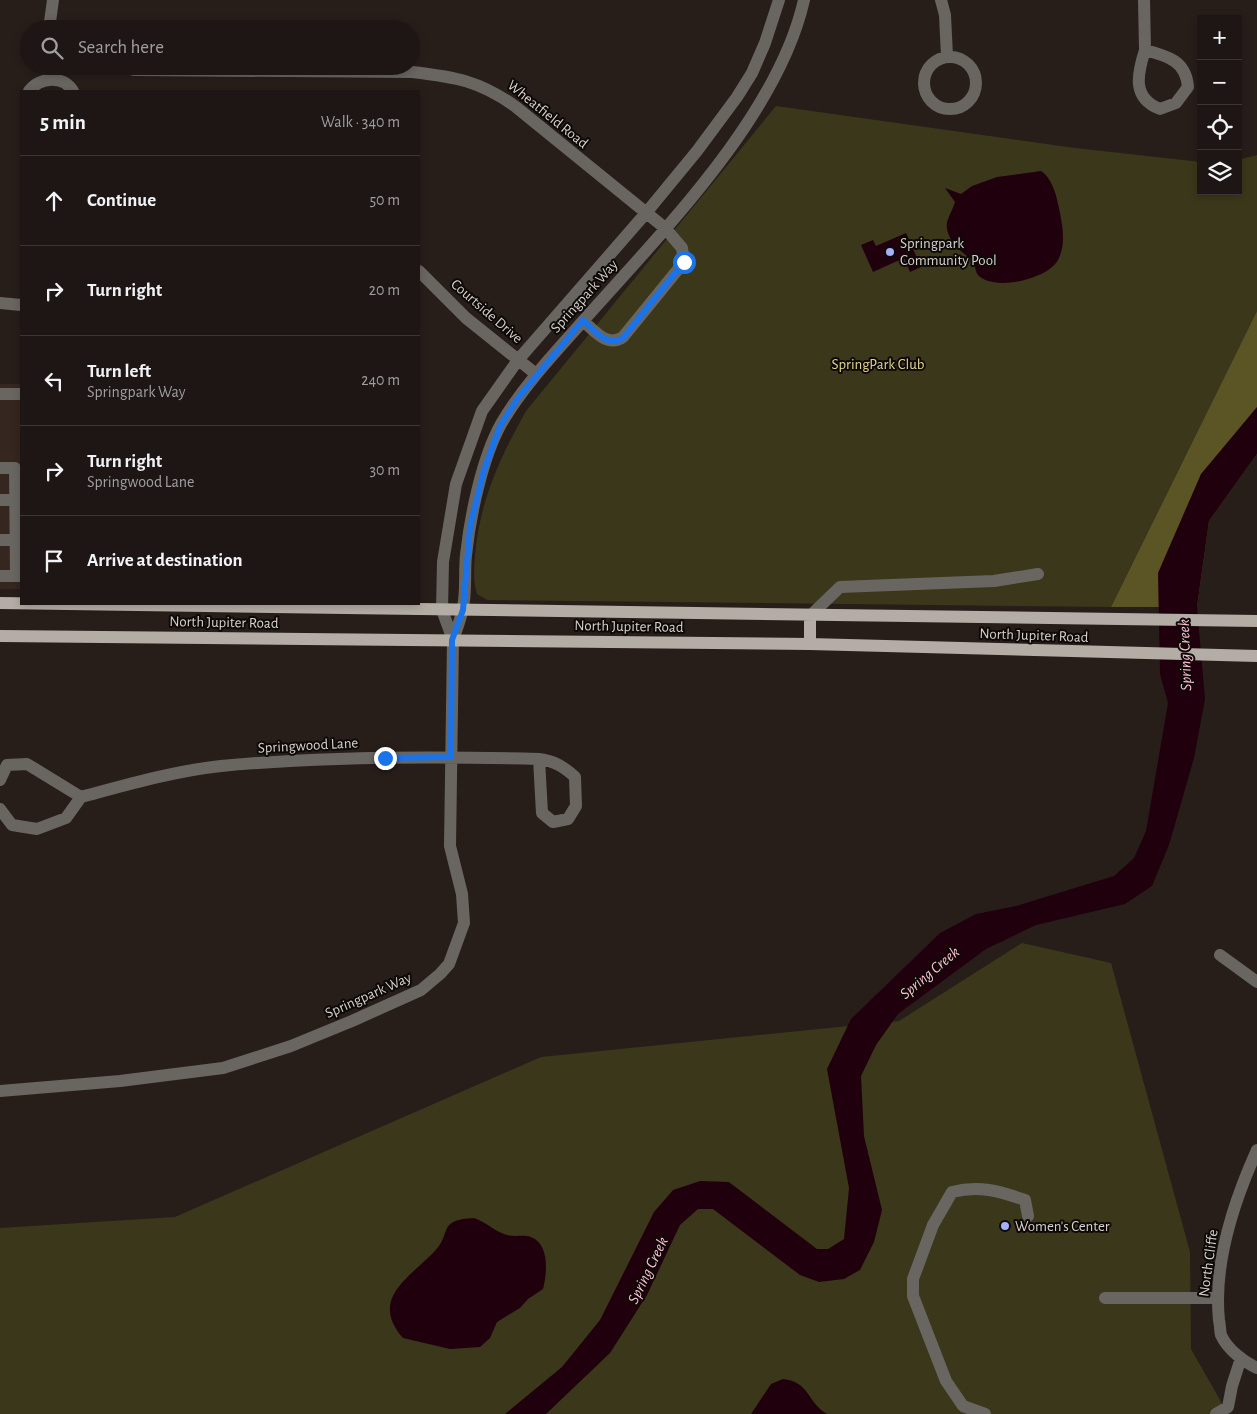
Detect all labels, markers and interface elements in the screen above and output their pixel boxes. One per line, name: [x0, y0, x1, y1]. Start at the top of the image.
map controls: [1197, 15, 1242, 195]
button: +: [1197, 15, 1242, 60]
search box: [20, 20, 420, 75]
icon: search: [38, 34, 66, 62]
text: Search here: [78, 38, 164, 57]
button: −: [1197, 60, 1242, 105]
street label: Wheatfield Road: [505, 78, 591, 151]
button: locate: [1197, 105, 1242, 150]
text: 5 min: [40, 112, 86, 133]
text: Walk · 340 m: [321, 114, 400, 130]
button: layers: [1197, 150, 1242, 195]
icon: ahead: [40, 187, 68, 215]
text: Continue: [87, 191, 156, 210]
text: 50 m: [369, 192, 400, 208]
place label: Springpark Community Pool: [900, 236, 997, 268]
marker: Springpark Community Pool: [884, 246, 896, 258]
route start: [673, 251, 696, 274]
street label: Springpark Way: [548, 257, 621, 336]
street label: Courtside Drive: [448, 276, 525, 346]
icon: right: [40, 277, 68, 305]
text: Turn right: [87, 281, 162, 300]
text: 20 m: [369, 282, 400, 298]
park label: SpringPark Club: [831, 357, 925, 372]
text: Turn left: [87, 362, 151, 381]
icon: left: [40, 367, 68, 395]
text: 240 m: [361, 372, 400, 388]
text: Springpark Way: [87, 384, 186, 400]
text: Turn right: [87, 452, 162, 471]
icon: right: [40, 457, 68, 485]
text: 30 m: [370, 462, 400, 478]
text: Springwood Lane: [87, 474, 194, 490]
icon: arrive: [40, 547, 68, 575]
text: Arrive at destination: [87, 551, 243, 570]
street label: North Jupiter Road: [169, 614, 279, 631]
street label: North Jupiter Road: [574, 618, 684, 635]
water label: Spring Creek: [1176, 619, 1195, 691]
street label: North Jupiter Road: [979, 626, 1089, 645]
street label: Springwood Lane: [257, 735, 359, 756]
route end: [374, 747, 397, 770]
water label: Spring Creek: [897, 943, 963, 1003]
street label: Springpark Way: [323, 970, 414, 1021]
place label: Women's Center: [1015, 1219, 1110, 1234]
marker: Women's Center: [999, 1220, 1011, 1232]
street label: North Cliffe: [1196, 1228, 1221, 1298]
water label: Spring Creek: [625, 1235, 672, 1307]

